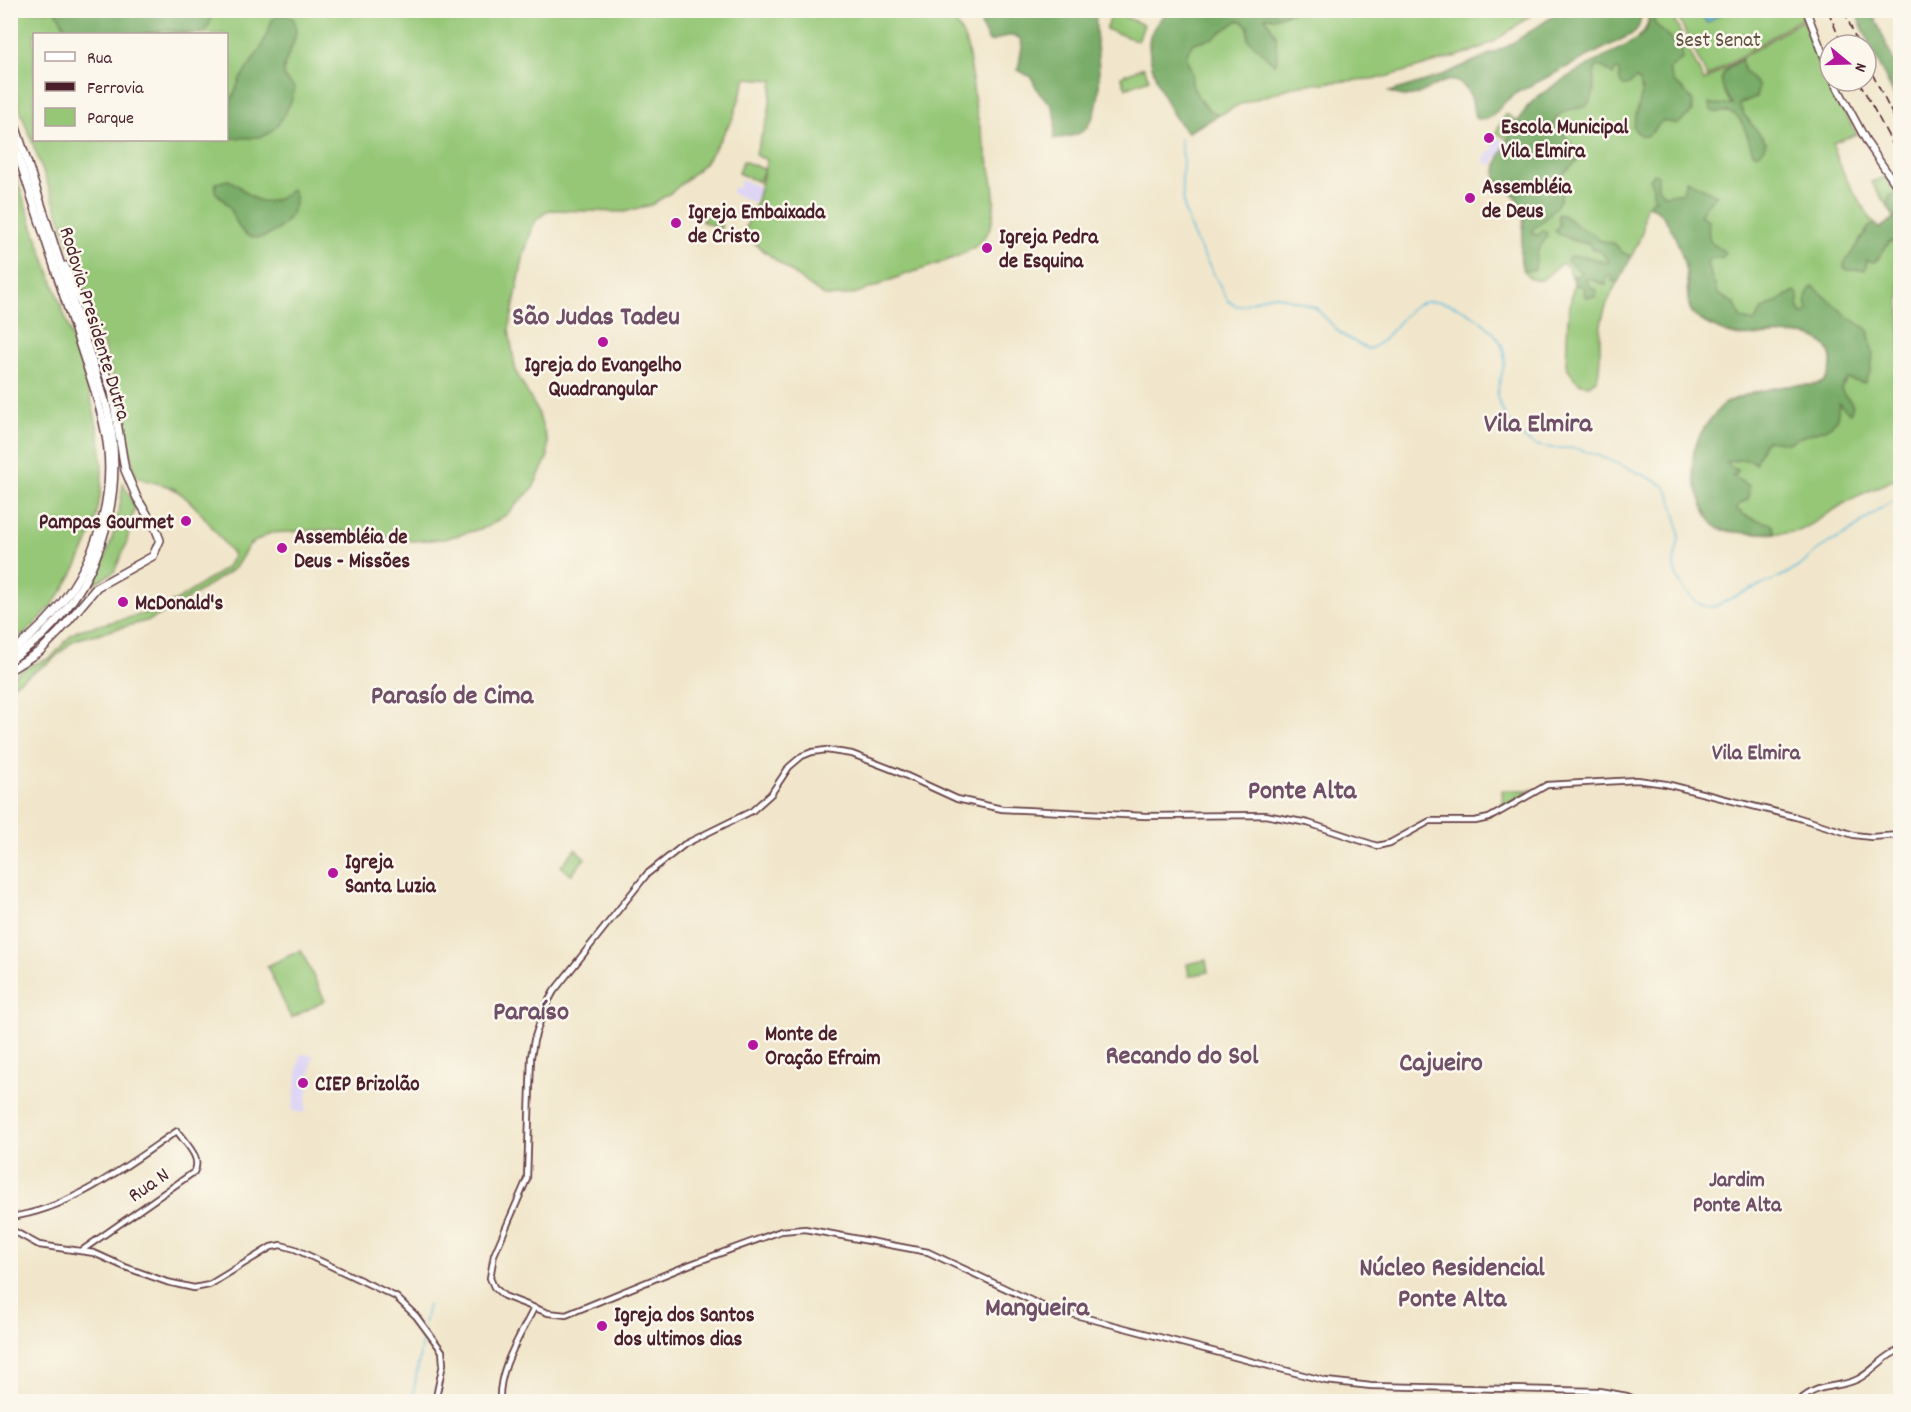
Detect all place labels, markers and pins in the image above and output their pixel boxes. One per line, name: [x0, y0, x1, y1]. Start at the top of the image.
place label: Escola Municipal Vila Elmira: [1501, 114, 1630, 168]
marker: Escola Municipal Vila Elmira: [1482, 131, 1496, 145]
place label: Assembléia de Deus: [1482, 174, 1573, 228]
marker: Assembléia de Deus: [1463, 191, 1477, 205]
place label: Igreja Embaixada de Cristo: [688, 199, 826, 253]
marker: Igreja Embaixada de Cristo: [669, 216, 683, 230]
place label: Igreja Pedra de Esquina: [999, 224, 1099, 278]
marker: Igreja Pedra de Esquina: [980, 241, 994, 255]
marker: Igreja do Evangelho Quadrangular: [596, 335, 610, 349]
place label: Igreja do Evangelho Quadrangular: [524, 352, 682, 406]
place label: Pampas Gourmet: [39, 509, 174, 539]
marker: Pampas Gourmet: [179, 514, 193, 528]
place label: Assembléia de Deus - Missões: [294, 524, 410, 578]
marker: Assembléia de Deus - Missões: [275, 541, 289, 555]
place label: McDonald's: [135, 590, 223, 620]
marker: McDonald's: [116, 595, 130, 609]
place label: Igreja Santa Luzia: [345, 849, 437, 903]
marker: Igreja Santa Luzia: [326, 866, 340, 880]
place label: Monte de Oração Efraim: [765, 1021, 881, 1075]
marker: Monte de Oração Efraim: [746, 1038, 760, 1052]
place label: CIEP Brizolão: [315, 1071, 420, 1101]
marker: CIEP Brizolão: [296, 1076, 310, 1090]
place label: Igreja dos Santos dos ultimos dias: [614, 1302, 755, 1356]
marker: Igreja dos Santos dos ultimos dias: [595, 1319, 609, 1333]

